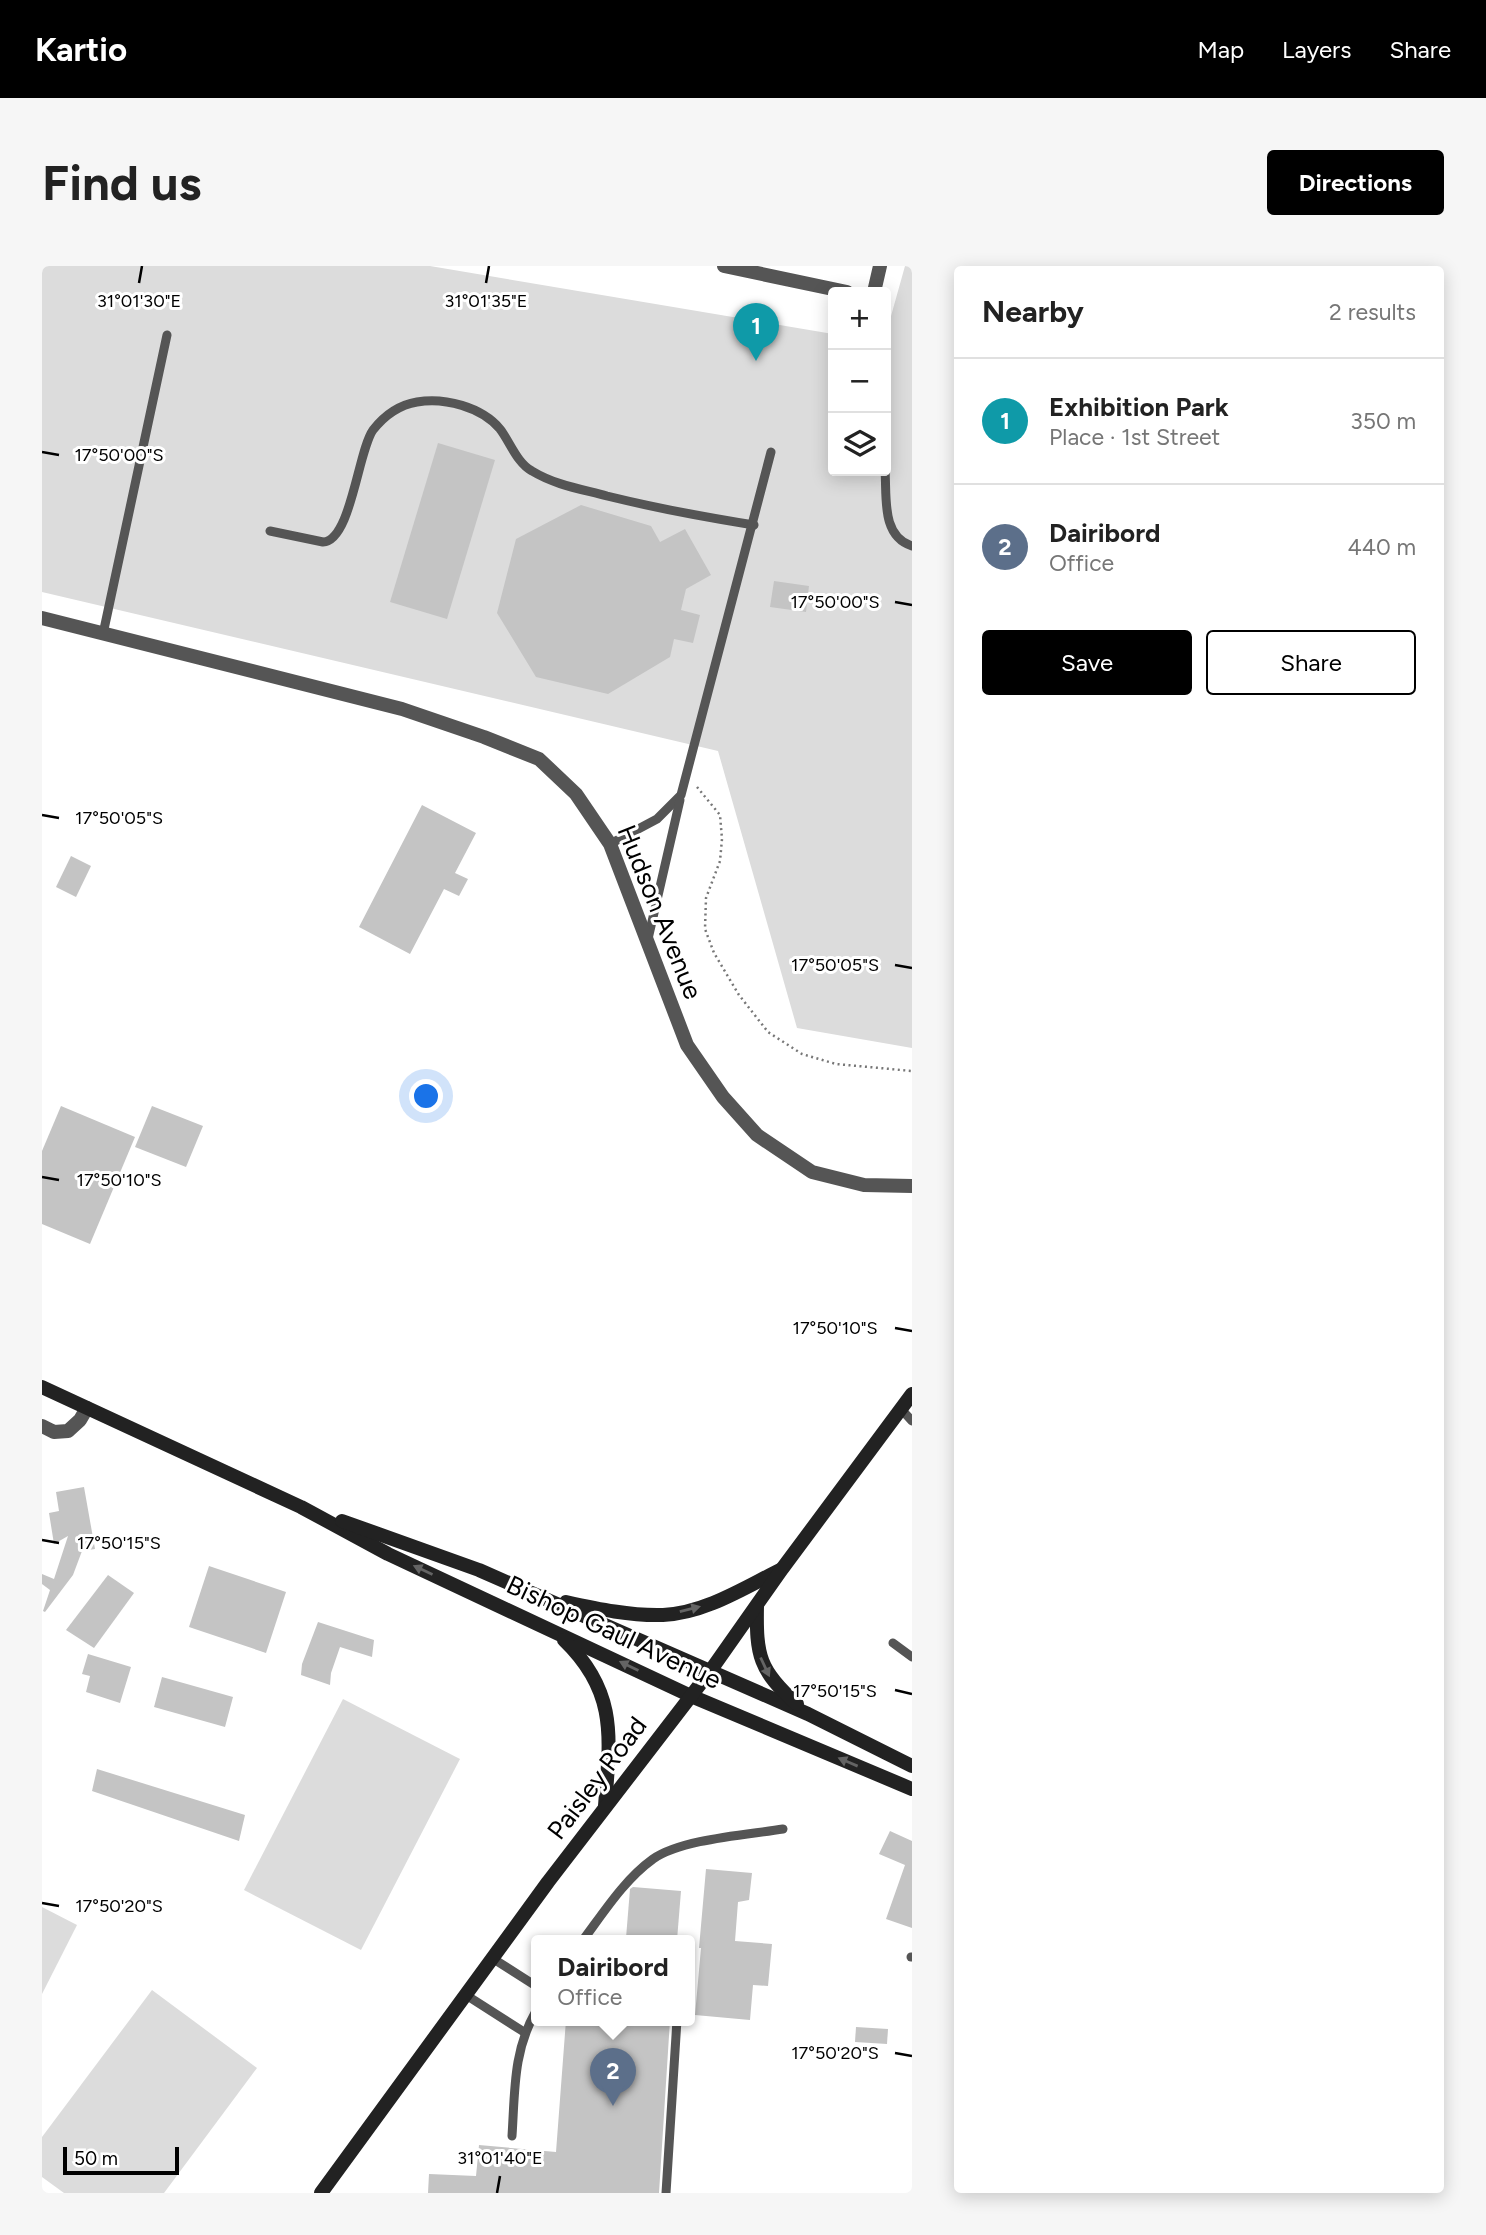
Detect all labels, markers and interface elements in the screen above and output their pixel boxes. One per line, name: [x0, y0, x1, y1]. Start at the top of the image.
text: Kartio: [35, 30, 127, 69]
text: Map: [1197, 35, 1244, 64]
text: Layers: [1282, 35, 1351, 64]
text: Share: [1389, 35, 1451, 64]
button: Directions: [1267, 150, 1444, 215]
text: Find us: [42, 153, 201, 212]
map controls: [828, 287, 891, 476]
button: +: [828, 287, 891, 350]
text: 31°01'30"E: [97, 290, 181, 312]
text: 31°01'35"E: [445, 290, 528, 312]
text: Nearby: [982, 293, 1084, 330]
text: 2 results: [1329, 298, 1416, 326]
pin: 1: [733, 303, 779, 361]
button: −: [828, 350, 891, 413]
text: Exhibition Park: [1049, 391, 1229, 423]
text: 1: [1000, 407, 1010, 435]
text: 350 m: [1350, 407, 1416, 435]
button: layers: [828, 413, 891, 476]
text: Place · 1st Street: [1049, 423, 1220, 451]
text: 17°50'00"S: [74, 444, 164, 466]
text: Dairibord: [1049, 517, 1160, 549]
text: 2: [998, 533, 1012, 561]
text: 440 m: [1347, 533, 1416, 561]
text: Office: [1049, 549, 1114, 577]
text: 17°50'00"S: [790, 591, 880, 613]
button: Save: [982, 630, 1192, 695]
button: Share: [1206, 630, 1416, 695]
text: 17°50'05"S: [75, 807, 163, 829]
street label: Hudson Avenue: [610, 820, 710, 1004]
text: 17°50'05"S: [791, 954, 879, 976]
your location: [409, 1079, 443, 1113]
text: 17°50'10"S: [76, 1169, 162, 1191]
text: 17°50'10"S: [792, 1317, 878, 1339]
text: 17°50'15"S: [77, 1532, 161, 1554]
one-way arrow: [413, 1564, 433, 1576]
street label: Bishop Gaul Avenue: [502, 1568, 726, 1696]
one-way arrow: [680, 1603, 702, 1614]
one-way arrow: [759, 1657, 771, 1677]
one-way arrow: [619, 1661, 639, 1672]
text: 17°50'15"S: [793, 1680, 877, 1702]
street label: Paisley Road: [540, 1710, 654, 1846]
one-way arrow: [837, 1757, 858, 1768]
text: 17°50'20"S: [75, 1895, 163, 1917]
popup: [531, 1935, 695, 2026]
text: Dairibord: [557, 1951, 669, 1983]
text: Office: [557, 1983, 622, 2011]
text: 17°50'20"S: [791, 2042, 879, 2064]
pin: 2: [590, 2048, 636, 2106]
scale bar: [63, 2144, 178, 2176]
text: 50 m: [74, 2147, 118, 2170]
text: 31°01'40"E: [457, 2147, 543, 2169]

